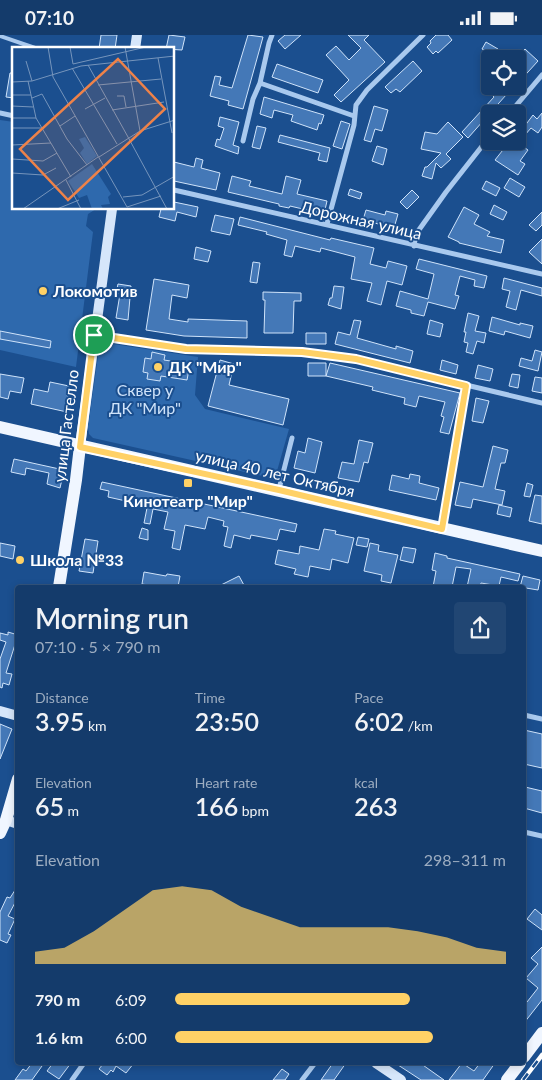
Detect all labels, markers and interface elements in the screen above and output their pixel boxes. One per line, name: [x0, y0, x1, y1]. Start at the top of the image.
text: 07:10: [25, 6, 74, 29]
inset map: [12, 47, 175, 210]
map controls: [481, 50, 526, 150]
button: locate: [481, 50, 526, 95]
button: layers: [481, 105, 526, 150]
street label: Дорожная улица: [298, 196, 424, 243]
place label: Локомотив: [52, 281, 137, 300]
marker: Локомотив: [37, 285, 49, 297]
pin: [73, 314, 115, 356]
icon: arrive: [80, 321, 108, 349]
place label: ДК "Мир": [168, 357, 242, 376]
marker: ДК "Мир": [152, 361, 164, 373]
street label: улица Гастелло: [49, 368, 82, 483]
park label: Сквер у ДК "Мир": [109, 380, 181, 417]
street label: улица 40 лет Октября: [194, 445, 357, 500]
marker: Кинотеатр "Мир": [182, 477, 194, 489]
place label: Кинотеатр "Мир": [123, 491, 253, 510]
place label: Школа №33: [30, 550, 124, 569]
marker: Школа №33: [14, 554, 26, 566]
text: Morning run: [35, 601, 189, 635]
button: share: [454, 602, 506, 654]
text: 07:10 · 5 × 790 m: [35, 637, 160, 656]
text: Distance: [35, 689, 89, 706]
text: Time: [195, 689, 225, 706]
text: Pace: [354, 689, 383, 706]
text: 3.95: [35, 706, 84, 736]
text: 23:50: [195, 706, 259, 736]
text: 6:02: [354, 706, 404, 736]
text: km: [84, 717, 107, 734]
text: /km: [404, 717, 433, 734]
text: Elevation: [35, 774, 92, 791]
text: Heart rate: [195, 774, 257, 791]
text: kcal: [354, 774, 378, 791]
text: 65: [35, 791, 64, 821]
text: 166: [195, 791, 238, 821]
text: 263: [354, 791, 398, 821]
text: m: [64, 802, 79, 819]
text: bpm: [238, 802, 269, 819]
text: Elevation: [35, 850, 100, 869]
text: 298–311 m: [424, 850, 506, 869]
text: 790 m: [35, 990, 80, 1009]
text: 6:09: [115, 990, 147, 1009]
text: 1.6 km: [35, 1028, 83, 1047]
text: 6:00: [115, 1028, 147, 1047]

